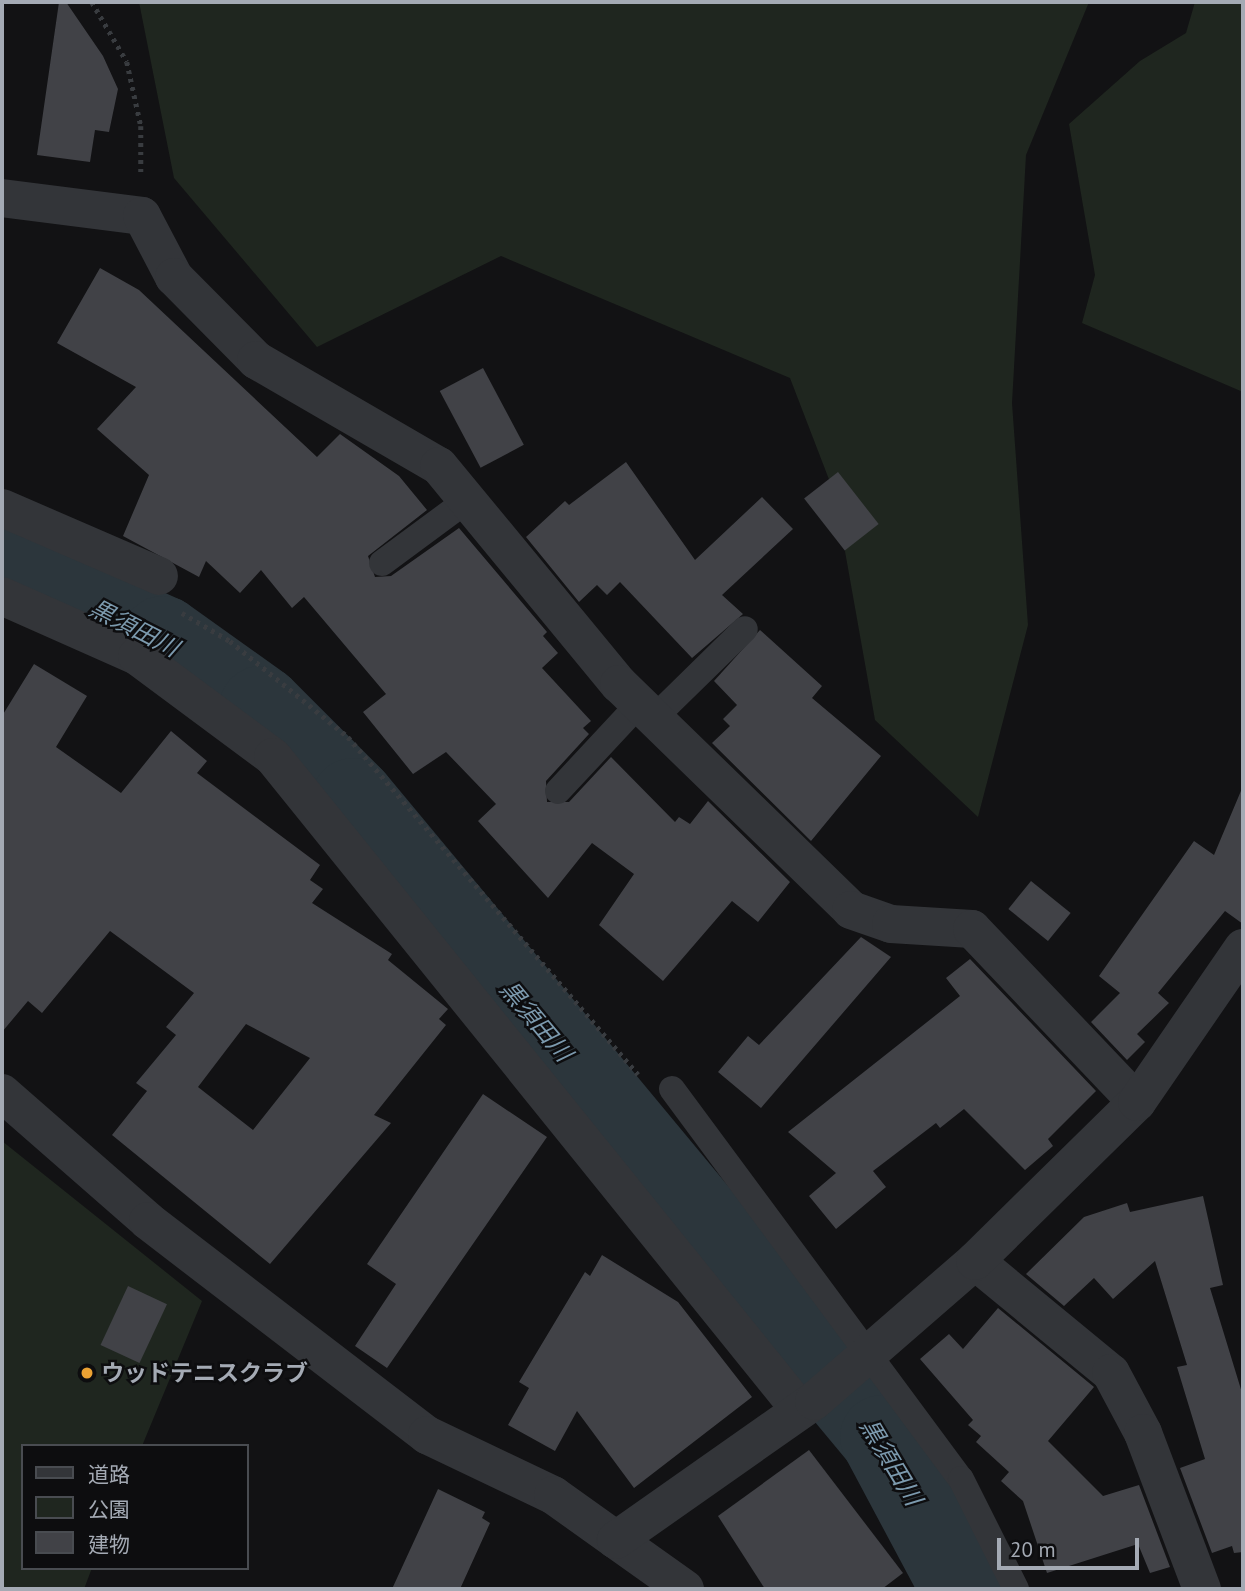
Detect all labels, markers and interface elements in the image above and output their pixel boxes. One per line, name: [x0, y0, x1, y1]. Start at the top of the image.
water label: 黒須田川: [85, 593, 183, 663]
water label: 黒須田川: [494, 975, 578, 1067]
place label: ウッドテニスクラブ: [101, 1359, 308, 1387]
marker: ウッドテニスクラブ: [79, 1365, 95, 1381]
water label: 黒須田川: [854, 1413, 928, 1511]
legend: [21, 1444, 248, 1570]
text: 道路: [88, 1461, 130, 1488]
text: 公園: [88, 1496, 130, 1523]
scale bar: [1000, 1524, 1142, 1568]
text: 建物: [88, 1531, 130, 1558]
text: 20 m: [1010, 1536, 1056, 1563]

